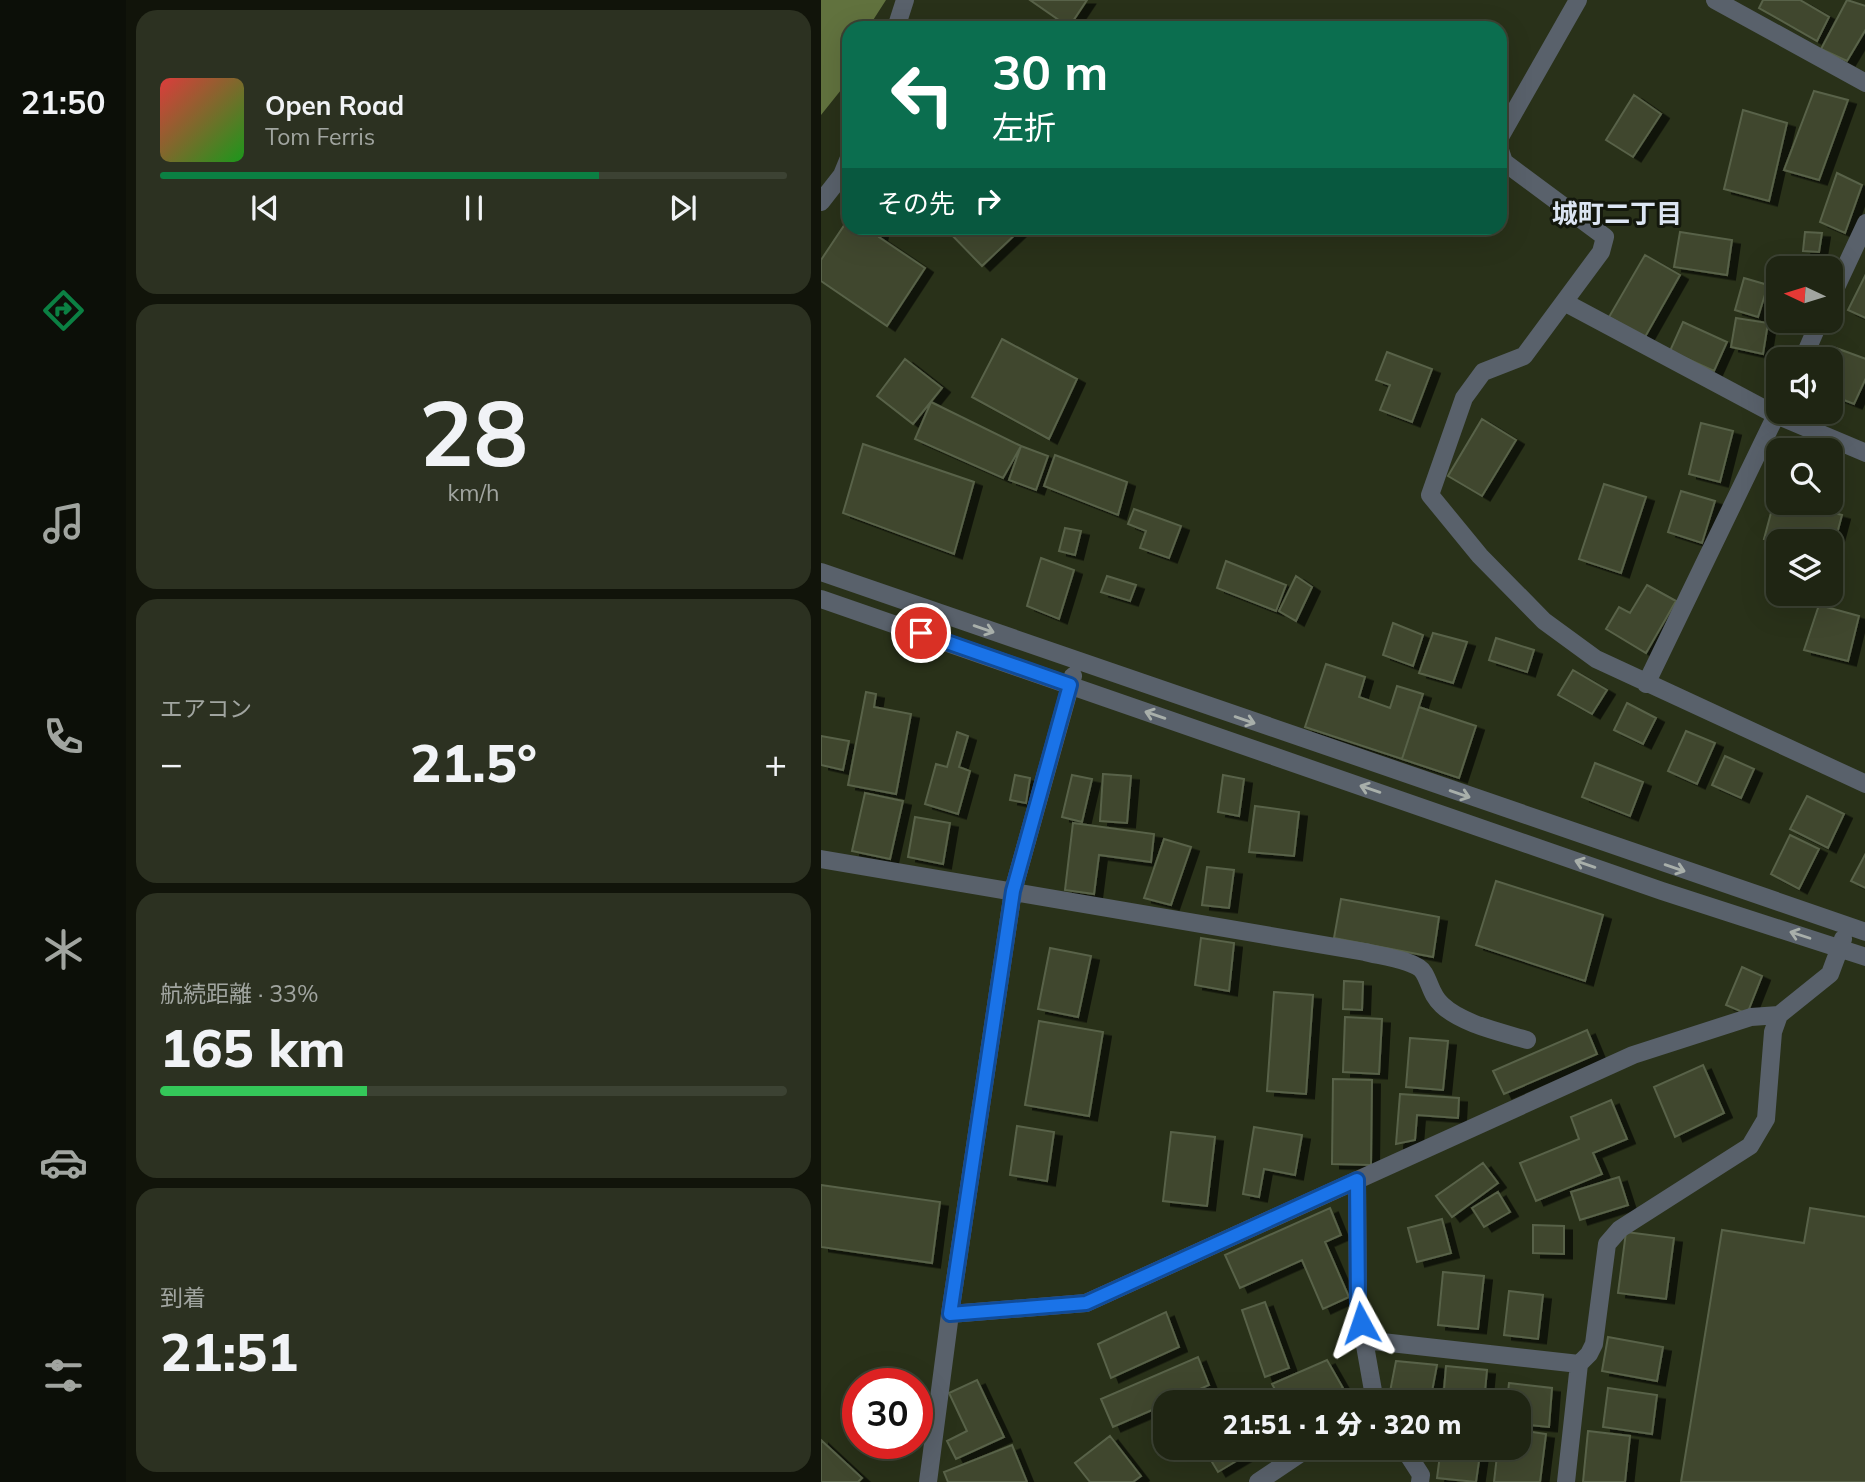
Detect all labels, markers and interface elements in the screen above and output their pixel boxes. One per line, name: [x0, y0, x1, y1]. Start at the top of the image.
text: 30 m: [992, 41, 1108, 102]
icon: left: [877, 49, 968, 140]
text: 21:50: [21, 82, 105, 122]
text: Open Road: [265, 89, 404, 122]
text: 左折: [992, 107, 1056, 147]
text: Tom Ferris: [265, 122, 375, 151]
icon: right: [969, 182, 1007, 220]
text: その先: [877, 187, 955, 220]
icon: previous: [246, 189, 284, 227]
icon: pause: [455, 189, 493, 227]
icon: next: [664, 189, 702, 227]
district label: 城町二丁目: [1552, 197, 1682, 230]
north arrow: [1766, 256, 1843, 332]
map controls: [1766, 256, 1843, 606]
icon: directions: [39, 286, 88, 335]
button: sound: [1766, 347, 1843, 424]
text: 28: [419, 375, 528, 489]
button: search: [1766, 438, 1843, 515]
text: km/h: [447, 478, 500, 507]
icon: music: [39, 499, 88, 548]
button: layers: [1766, 529, 1843, 606]
pin: [891, 603, 951, 663]
icon: arrive: [902, 614, 940, 652]
one-way arrow: [973, 623, 995, 636]
text: エアコン: [160, 694, 252, 723]
one-way arrow: [1144, 708, 1166, 720]
icon: phone: [39, 712, 88, 761]
one-way arrow: [1234, 715, 1256, 727]
text: 21.5°: [410, 730, 537, 795]
text: −: [160, 739, 183, 787]
text: +: [764, 739, 787, 787]
one-way arrow: [1359, 782, 1381, 794]
one-way arrow: [1449, 789, 1471, 801]
one-way arrow: [1574, 857, 1596, 869]
one-way arrow: [1664, 863, 1686, 875]
icon: climate: [39, 925, 88, 974]
one-way arrow: [1790, 928, 1812, 941]
text: 航続距離 · 33%: [160, 979, 318, 1008]
text: 165 km: [160, 1015, 345, 1080]
icon: car: [39, 1138, 88, 1187]
text: 到着: [160, 1283, 206, 1312]
position arrow: [1324, 1286, 1398, 1360]
text: 21:51: [160, 1319, 298, 1384]
icon: filters: [39, 1351, 88, 1400]
speed limit sign: 30: [842, 1368, 933, 1459]
text: 21:51 · 1 分 · 320 m: [1223, 1408, 1461, 1441]

